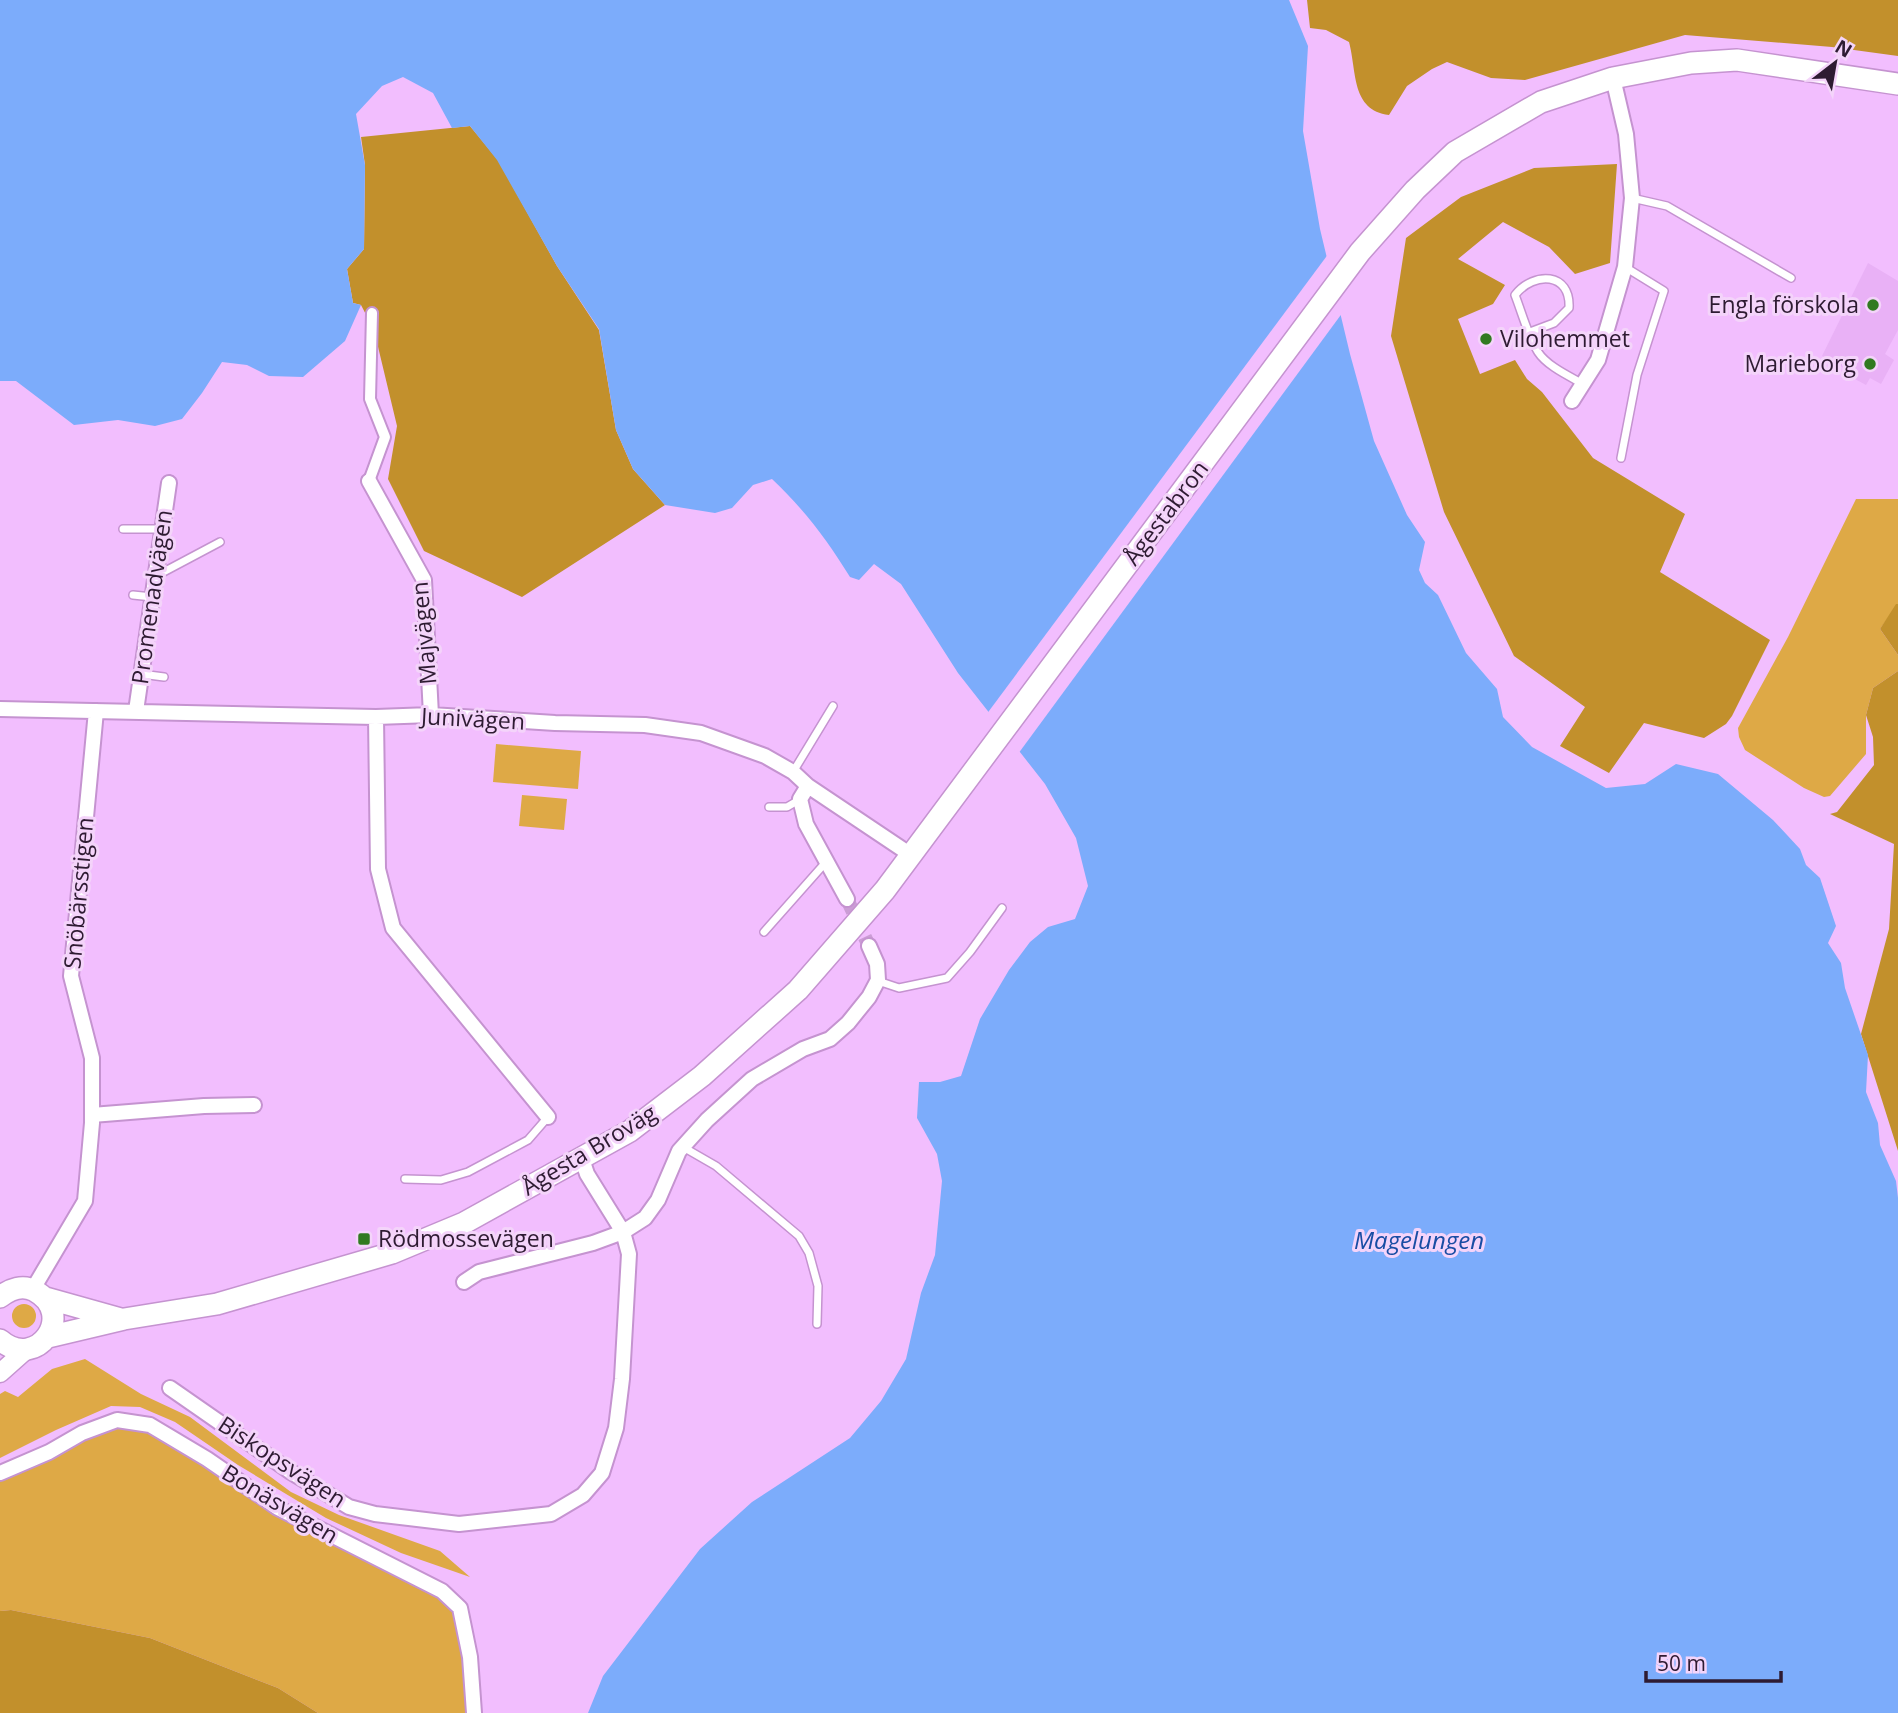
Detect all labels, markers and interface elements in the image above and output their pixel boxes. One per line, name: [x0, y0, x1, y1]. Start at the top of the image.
north arrow: [1800, 28, 1870, 98]
text: N: [1830, 33, 1857, 64]
place label: Engla förskola: [1709, 288, 1859, 320]
marker: Engla förskola: [1865, 297, 1881, 313]
place label: Vilohemmet: [1500, 322, 1630, 354]
marker: Vilohemmet: [1478, 331, 1494, 347]
place label: Marieborg: [1745, 347, 1857, 379]
marker: Marieborg: [1862, 356, 1878, 372]
street label: Ågestabron: [1115, 454, 1215, 571]
street label: Promenadvägen: [123, 507, 179, 686]
street label: Majvägen: [403, 580, 443, 686]
street label: Junivägen: [418, 699, 526, 737]
street label: Snöbärsstigen: [55, 816, 101, 970]
street label: Ågesta Broväg: [515, 1096, 663, 1202]
place label: Rödmossevägen: [378, 1222, 554, 1254]
water label: Magelungen: [1354, 1223, 1484, 1256]
marker: Rödmossevägen: [356, 1231, 372, 1247]
street label: Biskopsvägen: [212, 1408, 353, 1514]
street label: Bonäsvägen: [216, 1456, 345, 1550]
scale bar: [1646, 1640, 1781, 1684]
text: 50 m: [1657, 1649, 1706, 1677]

